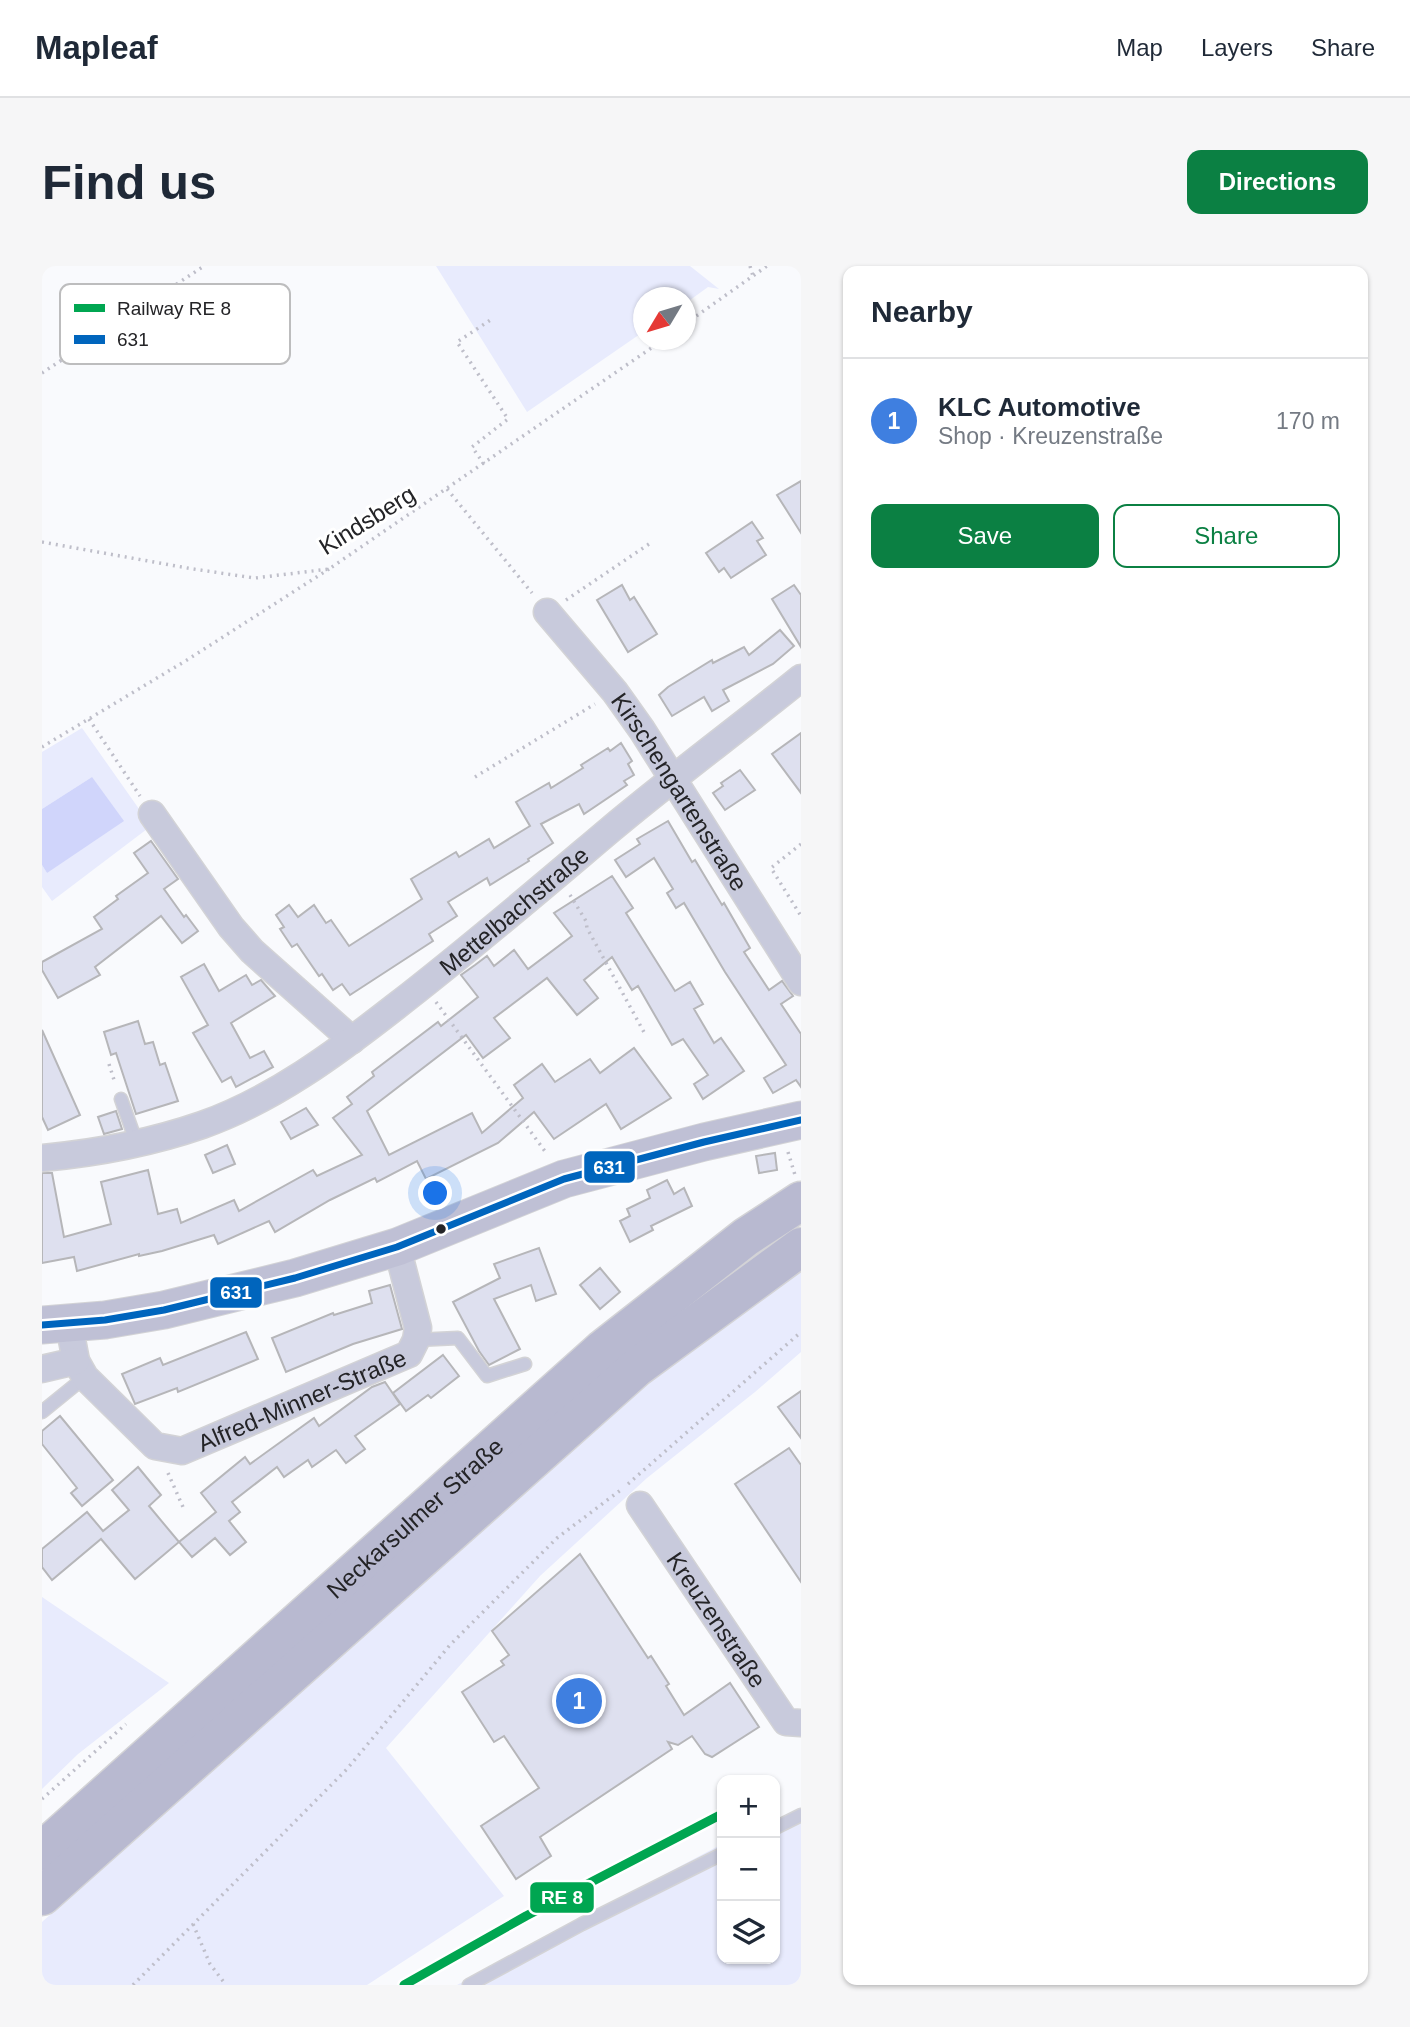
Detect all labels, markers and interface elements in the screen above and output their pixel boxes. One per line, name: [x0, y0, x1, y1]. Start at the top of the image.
text: Mapleaf: [35, 29, 158, 66]
text: Map: [1116, 34, 1163, 61]
text: Layers: [1201, 34, 1273, 61]
text: Share: [1311, 34, 1375, 61]
button: Directions: [1187, 150, 1368, 214]
text: Find us: [42, 155, 216, 209]
legend: [60, 284, 290, 364]
north arrow: [633, 287, 696, 350]
text: Nearby: [871, 295, 973, 328]
text: Railway RE 8: [117, 298, 231, 319]
text: 631: [117, 329, 149, 350]
text: KLC Automotive: [938, 392, 1141, 422]
text: 1: [888, 408, 900, 434]
text: 170 m: [1276, 408, 1340, 434]
text: Shop · Kreuzenstraße: [938, 423, 1163, 449]
street label: Kindsberg: [314, 480, 420, 560]
button: Save: [871, 504, 1099, 568]
button: Share: [1113, 504, 1340, 568]
street label: Kirschengartenstraße: [606, 688, 753, 896]
street label: Mettelbachstraße: [434, 841, 594, 980]
line badge: 631: [583, 1150, 636, 1184]
text: 631: [593, 1157, 625, 1178]
your location: [418, 1176, 452, 1210]
unlabelled marker: [434, 1222, 448, 1236]
line badge: 631: [209, 1276, 263, 1309]
text: 631: [220, 1282, 252, 1303]
street label: Alfred-Minner-Straße: [193, 1343, 410, 1456]
street label: Neckarsulmer Straße: [321, 1432, 508, 1603]
street label: Kreuzenstraße: [662, 1547, 772, 1692]
pin: 1: [556, 1675, 602, 1727]
map controls: [717, 1775, 780, 1964]
button: +: [717, 1775, 780, 1838]
button: −: [717, 1838, 780, 1901]
line badge: RE 8: [529, 1881, 595, 1914]
text: RE 8: [541, 1887, 583, 1908]
button: layers: [717, 1901, 780, 1964]

